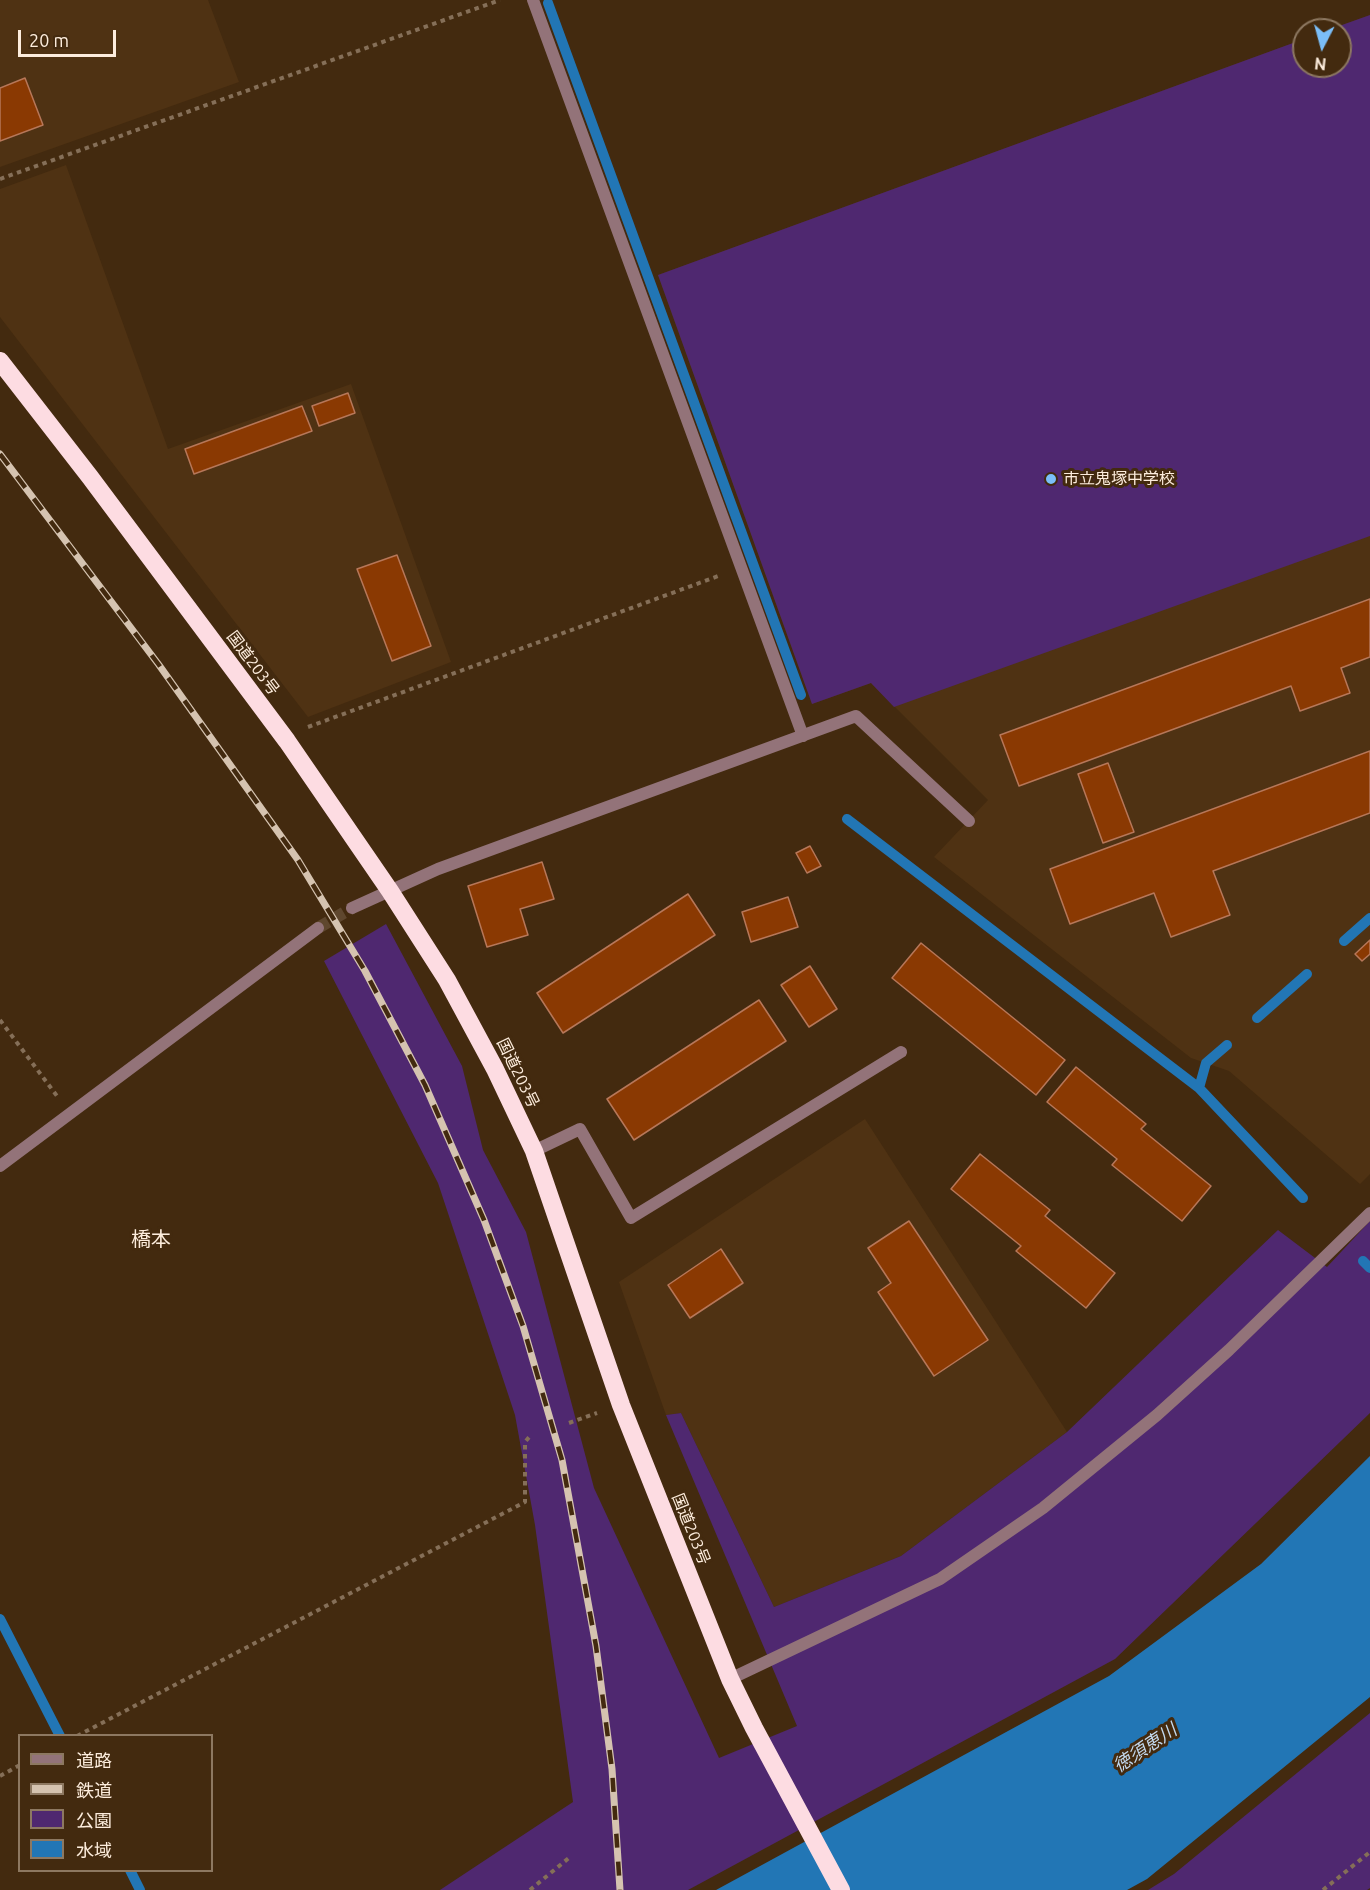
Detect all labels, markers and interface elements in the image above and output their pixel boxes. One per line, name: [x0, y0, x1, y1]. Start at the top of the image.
scale bar: [21, 18, 118, 56]
north arrow: [1292, 18, 1352, 78]
text: 20 m: [29, 30, 69, 50]
text: N: [1313, 54, 1327, 73]
place label: 市立鬼塚中学校: [1063, 469, 1175, 489]
marker: 市立鬼塚中学校: [1044, 472, 1058, 486]
street label: 国道203号: [223, 627, 283, 699]
street label: 国道203号: [493, 1035, 543, 1111]
district label: 橋本: [131, 1227, 171, 1251]
street label: 国道203号: [668, 1491, 714, 1567]
water label: 徳須恵川: [1109, 1719, 1181, 1777]
legend: [18, 1734, 213, 1872]
text: 道路: [76, 1750, 112, 1770]
text: 鉄道: [76, 1780, 112, 1800]
text: 公園: [76, 1810, 112, 1830]
text: 水域: [76, 1840, 112, 1860]

